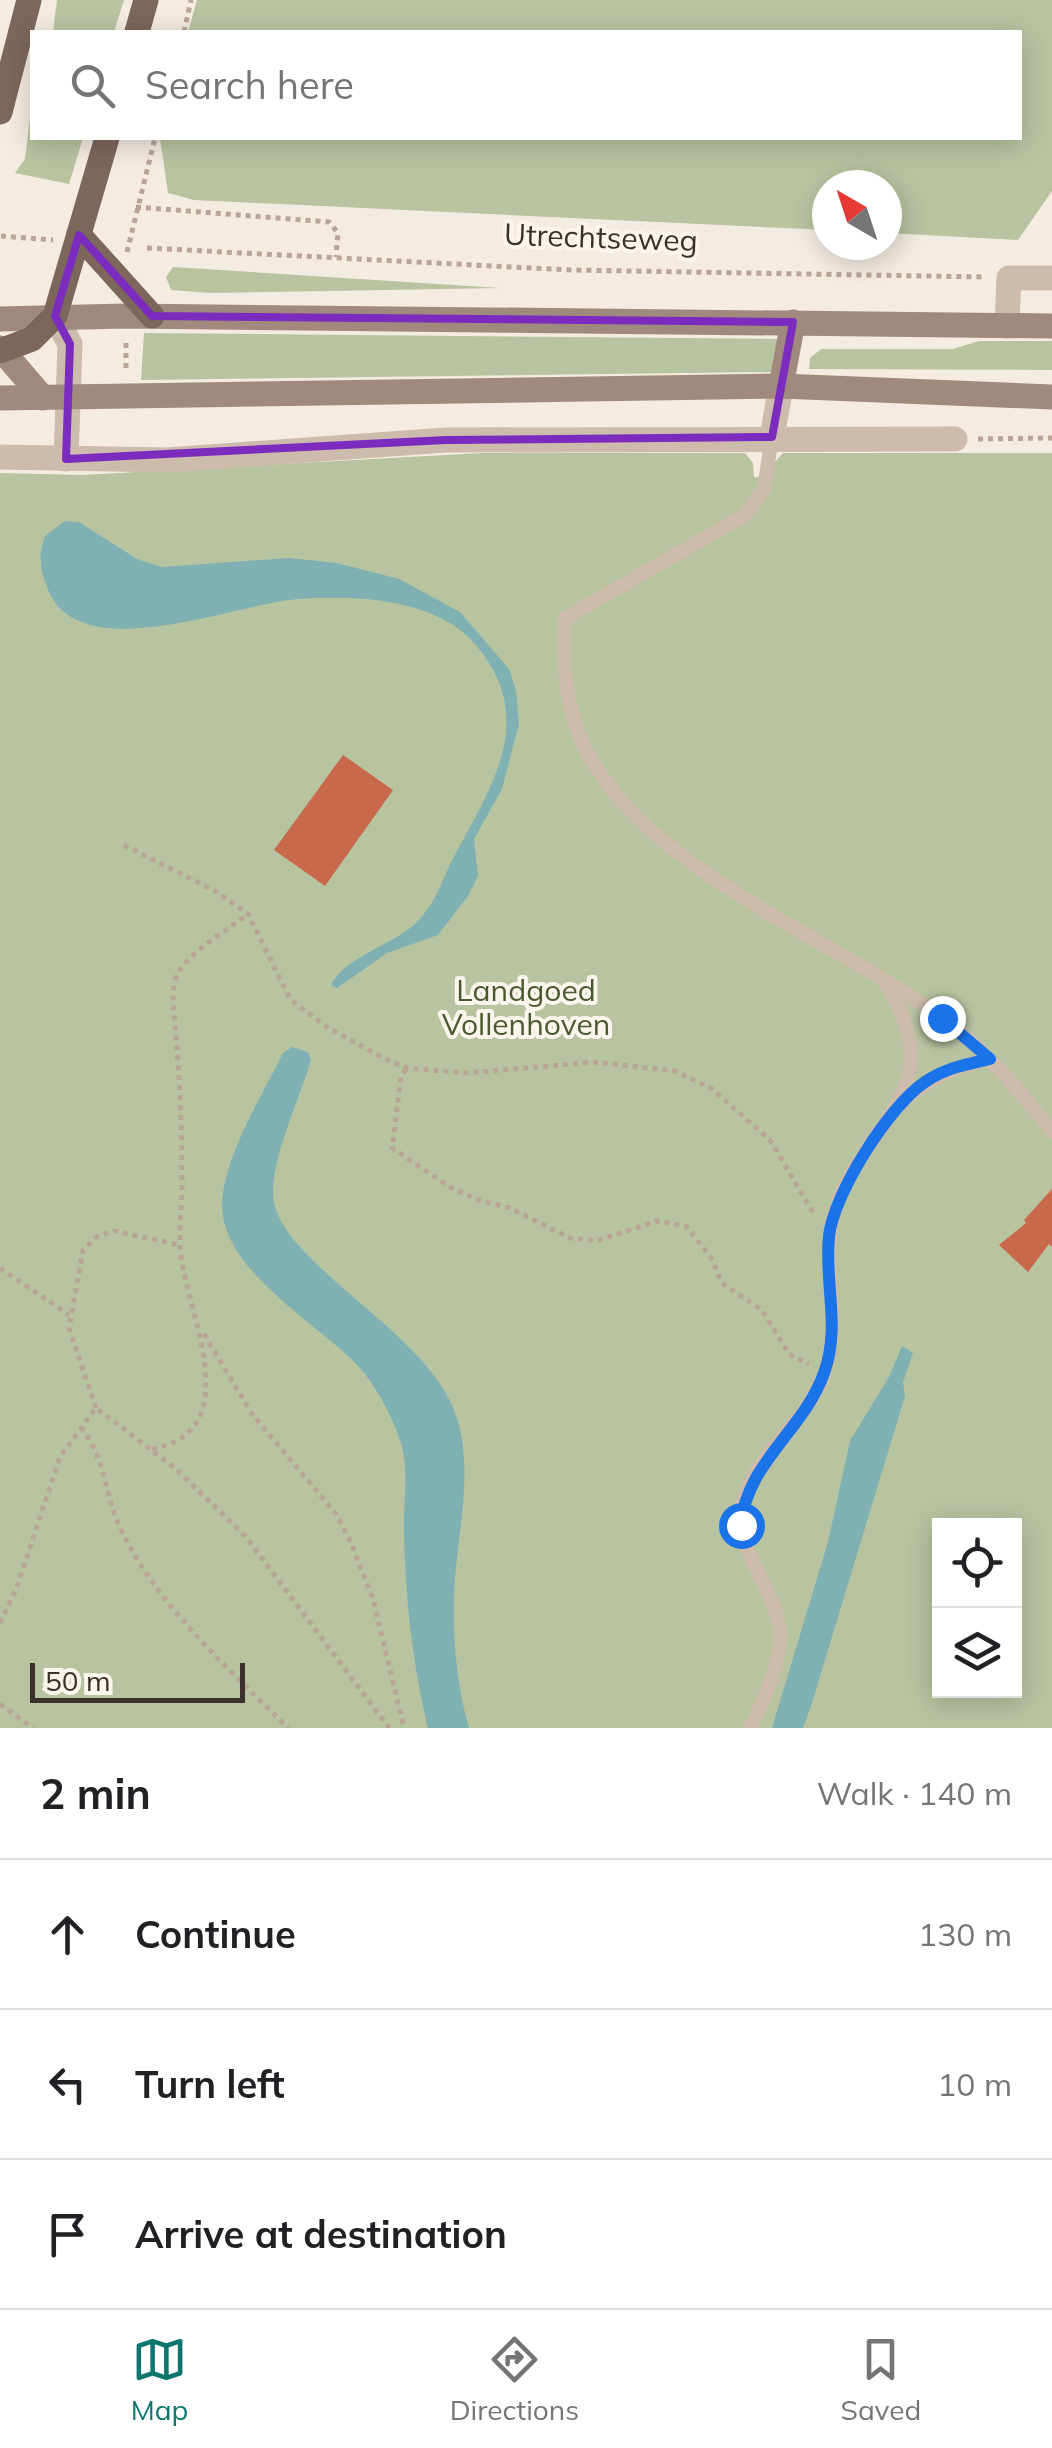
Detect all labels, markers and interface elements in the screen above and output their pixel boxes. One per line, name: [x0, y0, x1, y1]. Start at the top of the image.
search box: [30, 30, 1022, 140]
icon: search: [65, 58, 120, 113]
text: Search here: [145, 61, 354, 109]
north arrow: [812, 170, 902, 260]
street label: Utrechtseweg: [504, 215, 698, 259]
park label: Landgoed Vollenhoven: [442, 971, 610, 1043]
route end: [920, 996, 966, 1042]
route start: [719, 1503, 765, 1549]
map controls: [932, 1518, 1022, 1698]
button: locate: [932, 1518, 1022, 1608]
button: layers: [932, 1608, 1022, 1698]
scale bar: [30, 1658, 245, 1702]
text: 50 m: [45, 1663, 111, 1698]
text: 2 min: [40, 1767, 151, 1820]
text: Walk · 140 m: [817, 1773, 1012, 1813]
icon: ahead: [40, 1907, 95, 1962]
text: Continue: [135, 1910, 296, 1958]
text: 130 m: [918, 1914, 1012, 1954]
icon: left: [40, 2057, 95, 2112]
text: Turn left: [135, 2060, 285, 2108]
text: 10 m: [937, 2064, 1012, 2104]
icon: arrive: [40, 2207, 95, 2262]
text: Arrive at destination: [135, 2210, 507, 2258]
tab: Map: [131, 2332, 188, 2427]
tab: Directions: [450, 2332, 579, 2427]
tab: Saved: [840, 2332, 921, 2427]

